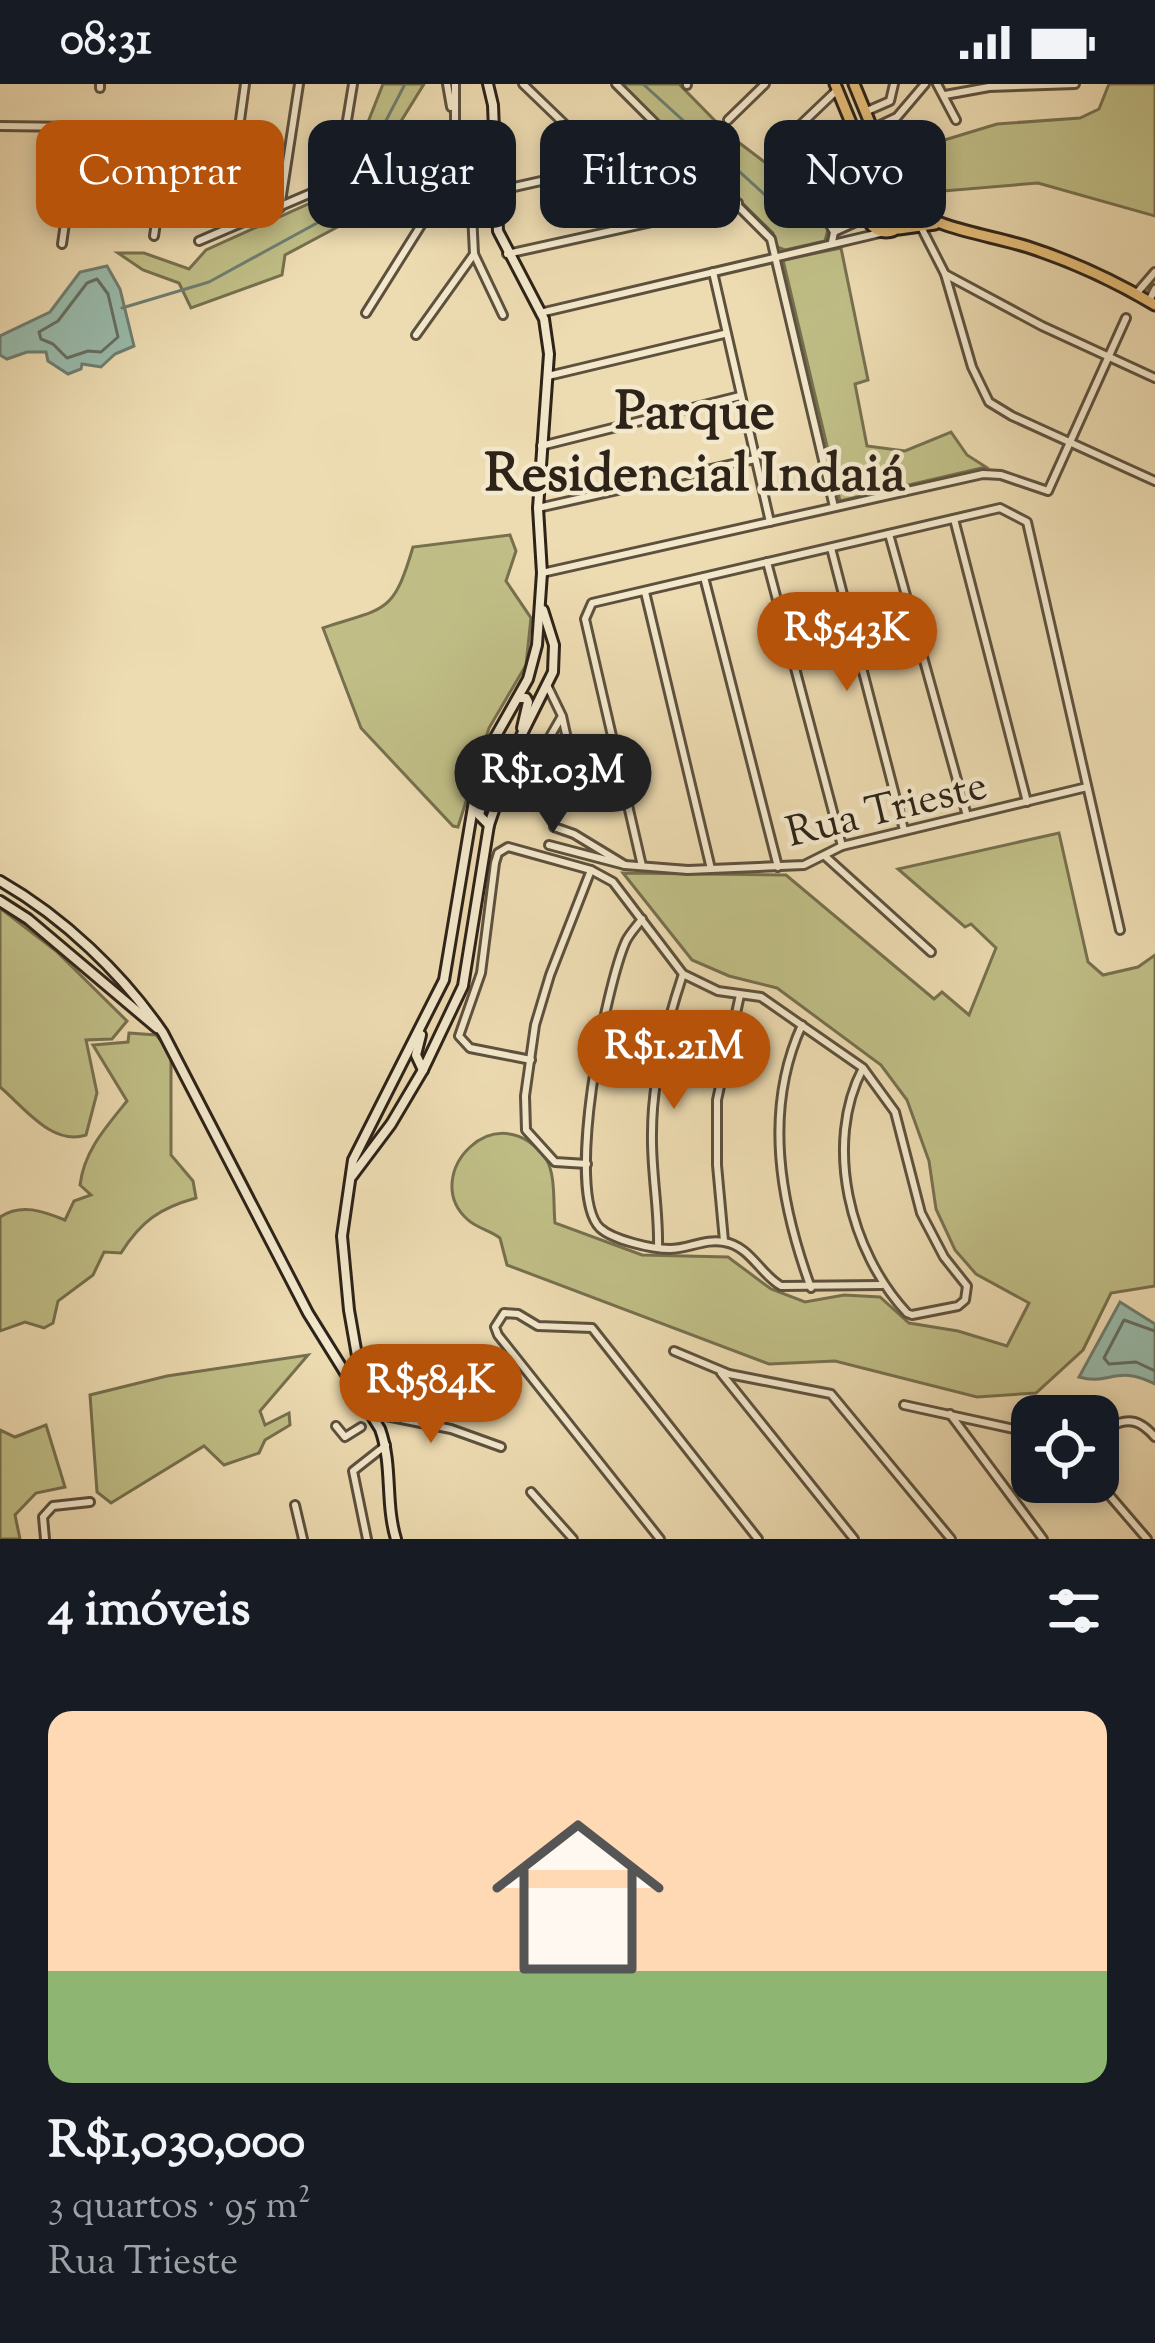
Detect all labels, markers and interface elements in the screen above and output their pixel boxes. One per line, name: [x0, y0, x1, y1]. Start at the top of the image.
text: 08:31: [60, 10, 152, 75]
chip: Comprar: [36, 120, 284, 228]
chip: Alugar: [308, 120, 516, 228]
chip: Filtros: [540, 120, 740, 228]
chip: Novo: [764, 120, 946, 228]
district label: Parque Residencial Indaiá: [484, 376, 906, 516]
pin: R$543K: [749, 592, 945, 694]
text: R$543K: [784, 603, 910, 659]
pin: R$1.03M: [442, 734, 664, 836]
text: R$1.03M: [481, 745, 625, 801]
street label: Rua Trieste: [781, 758, 994, 866]
pin: R$1.21M: [563, 1010, 785, 1112]
text: R$1.21M: [604, 1021, 744, 1077]
pin: R$584K: [333, 1344, 529, 1446]
text: R$584K: [366, 1355, 496, 1411]
map controls: [1011, 1395, 1119, 1503]
button: locate: [1011, 1395, 1119, 1503]
text: 4 imóveis: [48, 1575, 251, 1648]
icon: filters: [1041, 1578, 1107, 1644]
icon: home: [470, 1789, 686, 2005]
text: R$1,030,000: [48, 2107, 305, 2180]
text: 3 quartos · 95 m²: [48, 2180, 311, 2236]
text: Rua Trieste: [48, 2236, 238, 2292]

